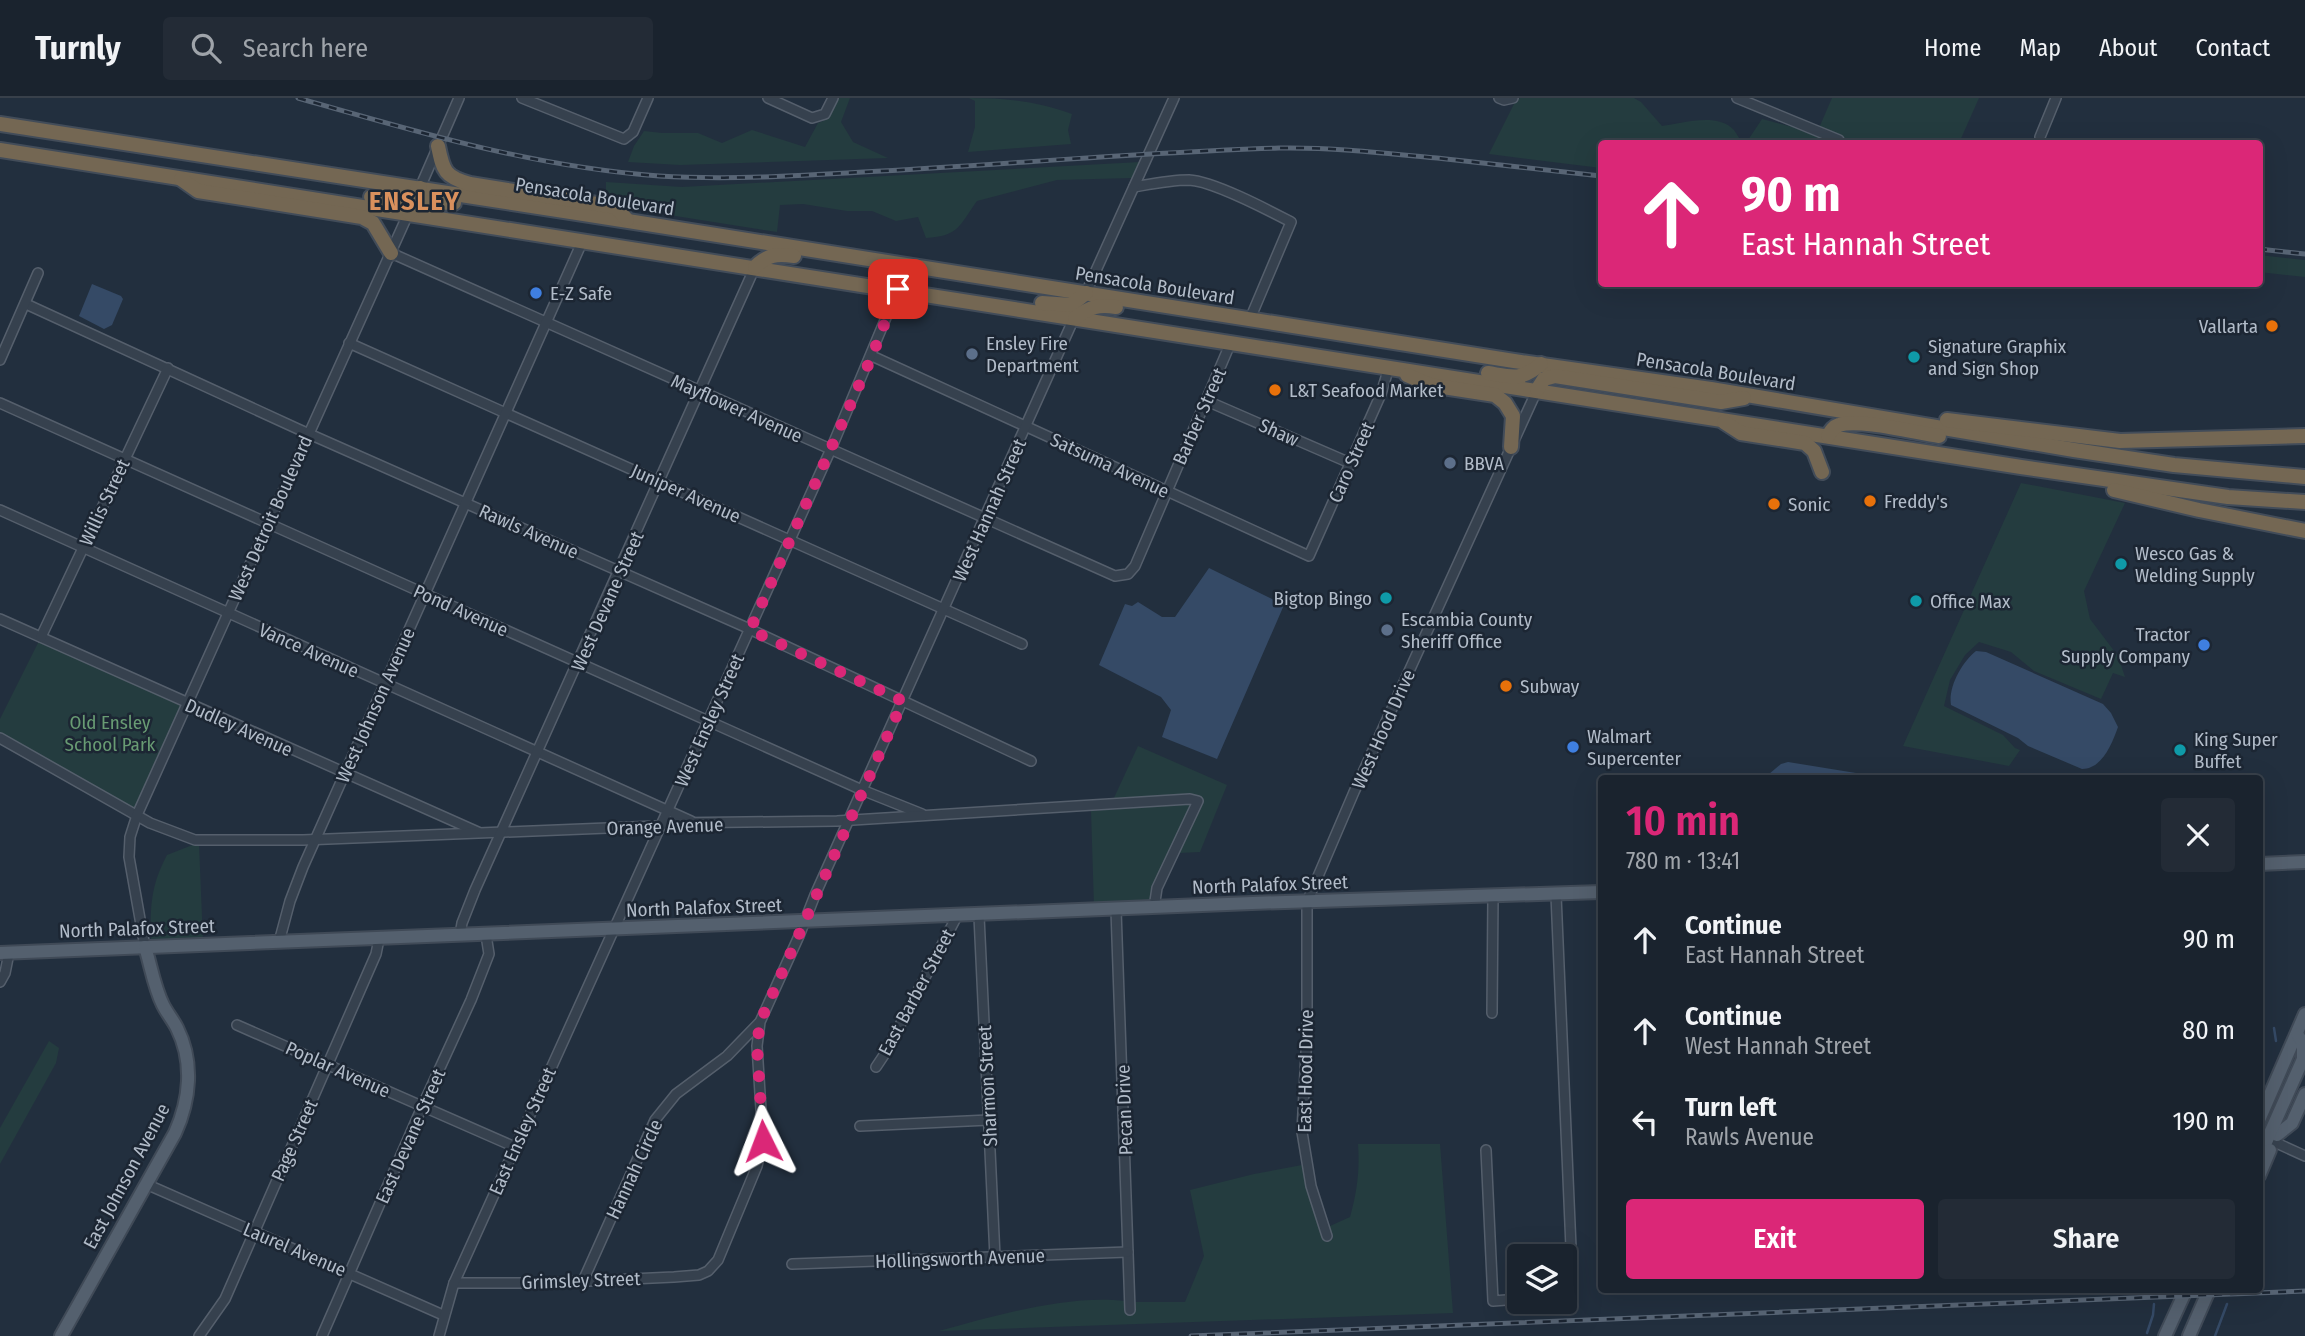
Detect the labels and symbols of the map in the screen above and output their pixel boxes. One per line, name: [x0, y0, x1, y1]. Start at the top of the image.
street label: Pensacola Boulevard: [514, 173, 676, 220]
district label: ENSLEY: [369, 186, 461, 217]
pin: [868, 259, 928, 319]
street label: Pensacola Boulevard: [1074, 262, 1236, 309]
place label: E-Z Safe: [550, 282, 612, 305]
marker: E-Z Safe: [528, 285, 544, 301]
place label: Vallarta: [2199, 315, 2258, 338]
marker: Vallarta: [2264, 318, 2280, 334]
place label: Ensley Fire Department: [986, 332, 1080, 377]
place label: Signature Graphix and Sign Shop: [1928, 335, 2067, 380]
marker: Ensley Fire Department: [964, 346, 980, 362]
street label: Pensacola Boulevard: [1635, 348, 1797, 395]
marker: Signature Graphix and Sign Shop: [1906, 349, 1922, 365]
street label: Barber Street: [1168, 363, 1231, 468]
street label: Mayflower Avenue: [668, 369, 806, 448]
place label: L&T Seafood Market: [1289, 379, 1444, 402]
marker: L&T Seafood Market: [1267, 382, 1283, 398]
street label: Shaw: [1255, 414, 1303, 452]
street label: Caro Street: [1323, 418, 1380, 506]
street label: Satsuma Avenue: [1047, 428, 1173, 503]
street label: West Detroit Boulevard: [224, 432, 317, 605]
street label: West Hannah Street: [948, 435, 1032, 585]
place label: BBVA: [1464, 452, 1504, 475]
street label: Willis Street: [74, 454, 135, 549]
marker: BBVA: [1442, 455, 1458, 471]
street label: Juniper Avenue: [627, 459, 744, 528]
place label: Freddy's: [1884, 490, 1948, 513]
place label: Sonic: [1788, 493, 1830, 516]
marker: Freddy's: [1862, 493, 1878, 509]
marker: Sonic: [1766, 496, 1782, 512]
street label: Rawls Avenue: [475, 499, 582, 564]
street label: West Devane Street: [566, 527, 649, 675]
place label: Wesco Gas & Welding Supply: [2135, 542, 2255, 587]
marker: Wesco Gas & Welding Supply: [2113, 556, 2129, 572]
street label: Pond Avenue: [410, 579, 512, 642]
place label: Bigtop Bingo: [1274, 587, 1372, 610]
marker: Bigtop Bingo: [1378, 590, 1394, 606]
place label: Office Max: [1930, 590, 2011, 613]
marker: Office Max: [1908, 593, 1924, 609]
place label: Escambia County Sheriff Office: [1401, 608, 1533, 653]
street label: Vance Avenue: [255, 618, 362, 683]
marker: Escambia County Sheriff Office: [1379, 622, 1395, 638]
place label: Tractor Supply Company: [2061, 623, 2191, 668]
street label: West Johnson Avenue: [331, 624, 420, 786]
marker: Tractor Supply Company: [2196, 637, 2212, 653]
street label: West Ensley Street: [670, 650, 749, 790]
street label: West Hood Drive: [1347, 666, 1420, 793]
place label: Subway: [1520, 675, 1580, 698]
marker: Subway: [1498, 678, 1514, 694]
street label: Dudley Avenue: [181, 693, 296, 761]
park label: Old Ensley School Park: [65, 711, 156, 756]
place label: Walmart Supercenter: [1587, 725, 1681, 770]
place label: King Super Buffet: [2194, 728, 2278, 773]
marker: Walmart Supercenter: [1565, 739, 1581, 755]
marker: King Super Buffet: [2172, 742, 2188, 758]
street label: Orange Avenue: [606, 813, 724, 840]
street label: North Palafox Street: [1192, 870, 1349, 899]
street label: North Palafox Street: [626, 893, 783, 922]
street label: North Palafox Street: [59, 914, 216, 943]
street label: East Barber Street: [873, 924, 960, 1060]
street label: East Hood Drive: [1293, 1009, 1318, 1133]
street label: Sharmon Street: [973, 1024, 1002, 1147]
street label: Poplar Avenue: [282, 1036, 394, 1103]
street label: East Ensley Street: [484, 1063, 561, 1199]
street label: Pecan Drive: [1111, 1064, 1138, 1156]
street label: East Devane Street: [370, 1065, 451, 1207]
street label: Page Street: [266, 1095, 323, 1185]
street label: East Johnson Avenue: [78, 1100, 175, 1253]
position arrow: [726, 1104, 800, 1178]
street label: Hannah Circle: [601, 1116, 668, 1223]
street label: Laurel Avenue: [240, 1217, 350, 1281]
street label: Hollingsworth Avenue: [875, 1244, 1045, 1273]
street label: Grimsley Street: [521, 1267, 642, 1294]

